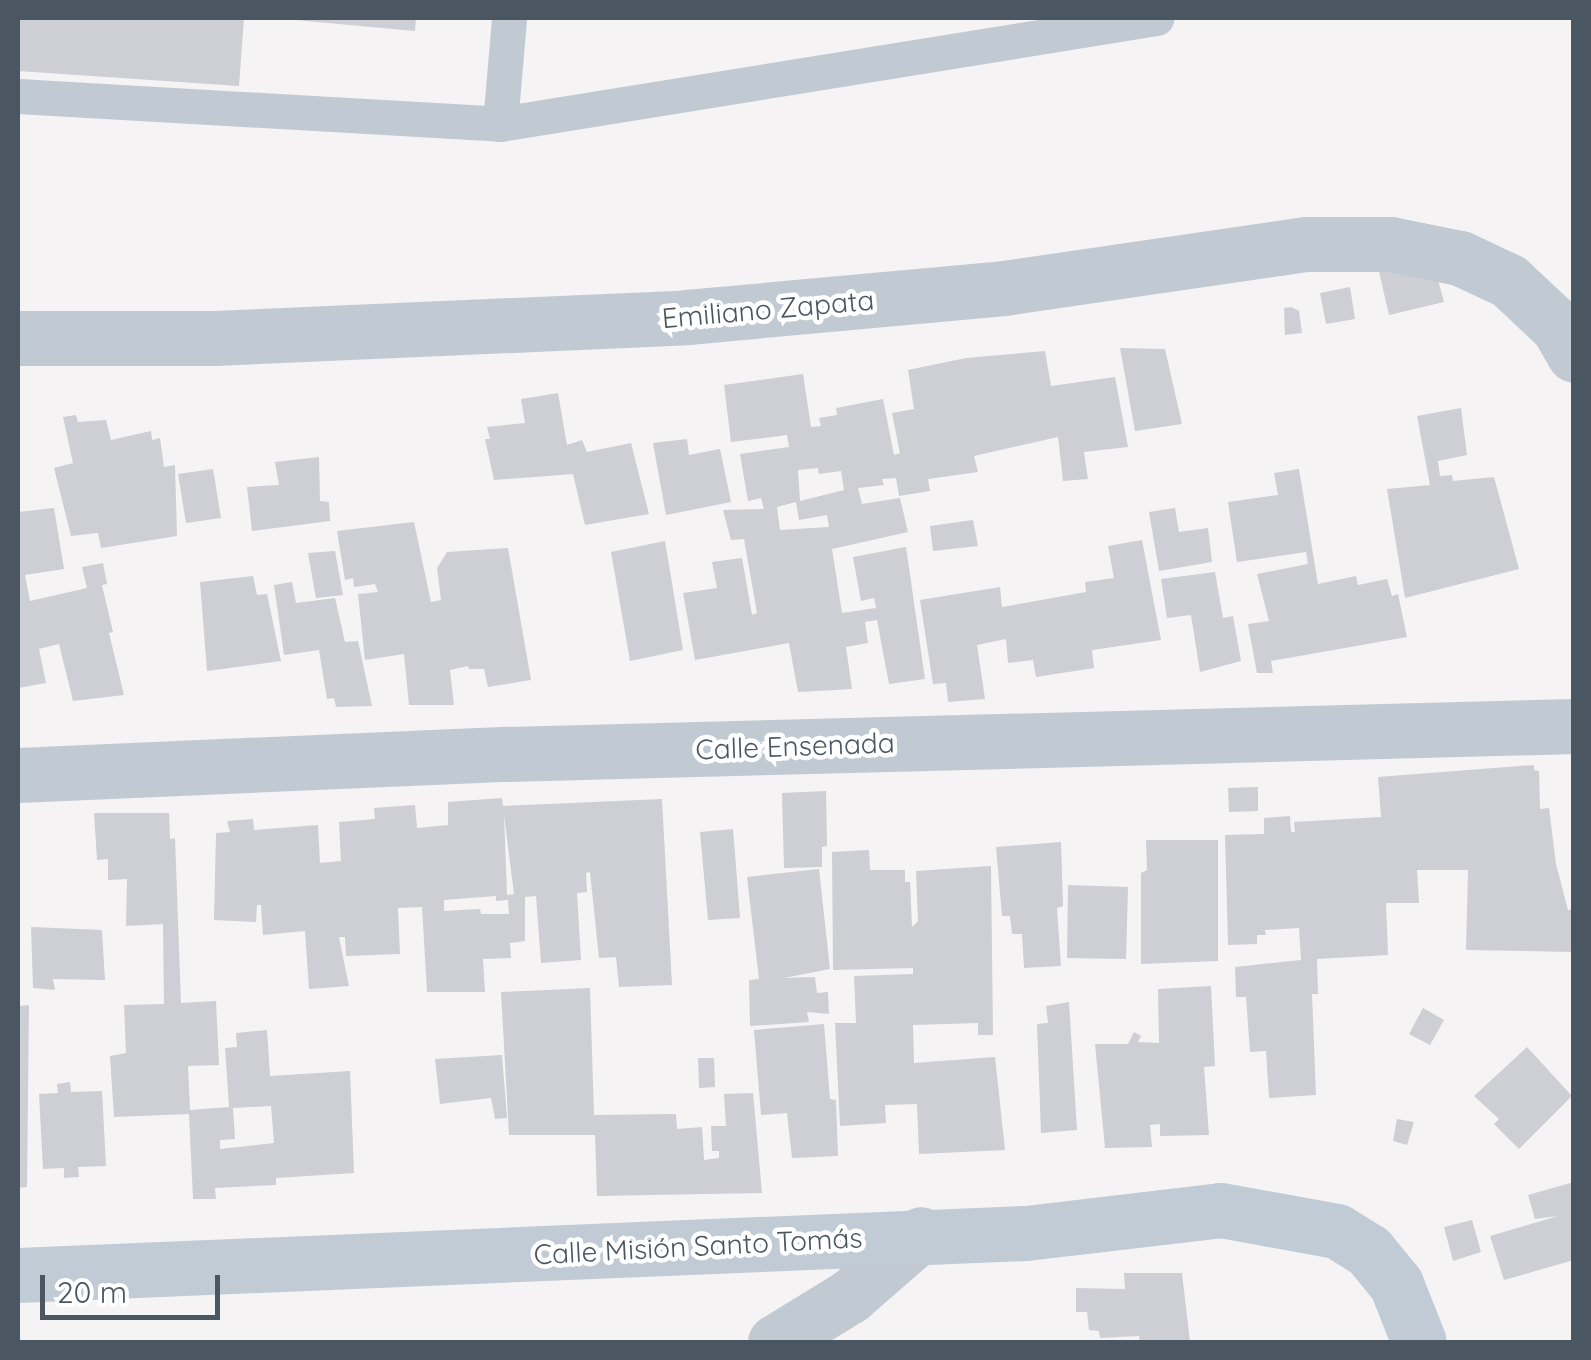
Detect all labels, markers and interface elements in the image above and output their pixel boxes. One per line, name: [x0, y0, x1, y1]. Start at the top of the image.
street label: Emiliano Zapata: [660, 283, 876, 335]
street label: Calle Ensenada: [695, 726, 895, 766]
street label: Calle Misión Santo Tomás: [533, 1221, 863, 1271]
scale bar: [45, 1255, 225, 1317]
text: 20 m: [57, 1273, 127, 1311]

